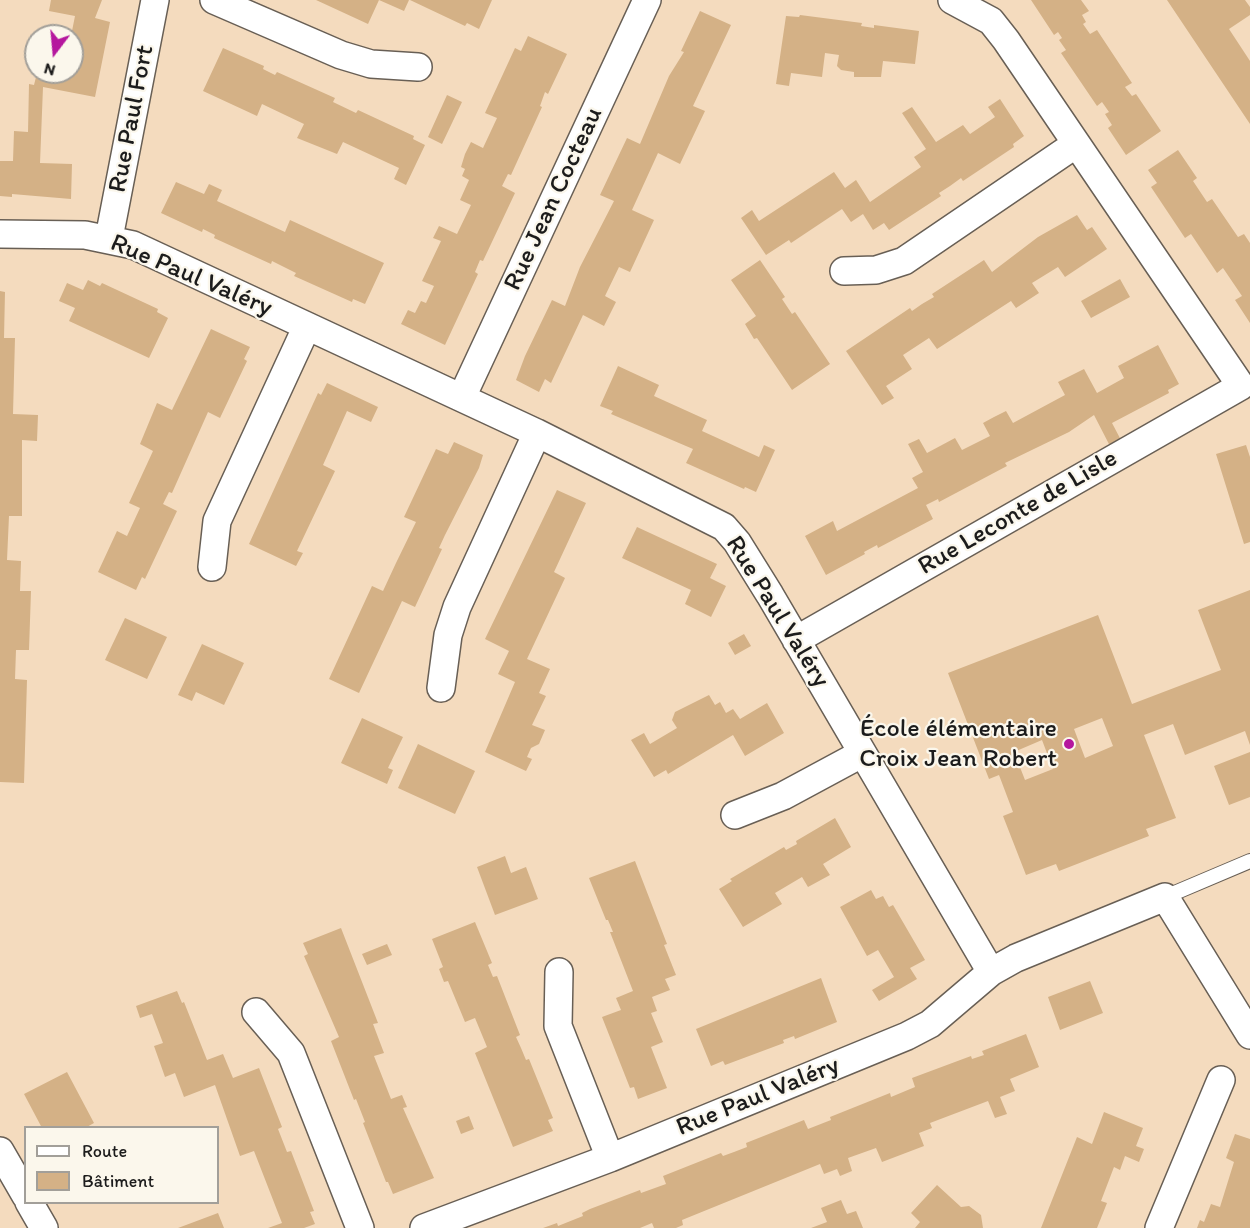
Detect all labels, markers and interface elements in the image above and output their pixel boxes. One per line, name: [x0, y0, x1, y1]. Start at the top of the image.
north arrow: [24, 24, 84, 84]
street label: Rue Paul Fort: [102, 43, 162, 195]
text: N: [42, 59, 57, 80]
street label: Rue Jean Cocteau: [498, 102, 610, 296]
street label: Rue Paul Valéry: [105, 228, 277, 324]
street label: Rue Leconte de Lisle: [913, 443, 1123, 583]
street label: Rue Paul Valéry: [718, 530, 836, 694]
place label: École élémentaire Croix Jean Robert: [859, 713, 1057, 774]
marker: École élémentaire Croix Jean Robert: [1062, 737, 1076, 751]
street label: Rue Paul Valéry: [672, 1050, 844, 1144]
legend: [24, 1126, 219, 1204]
text: Route: [82, 1140, 127, 1162]
text: Bâtiment: [82, 1170, 154, 1192]

